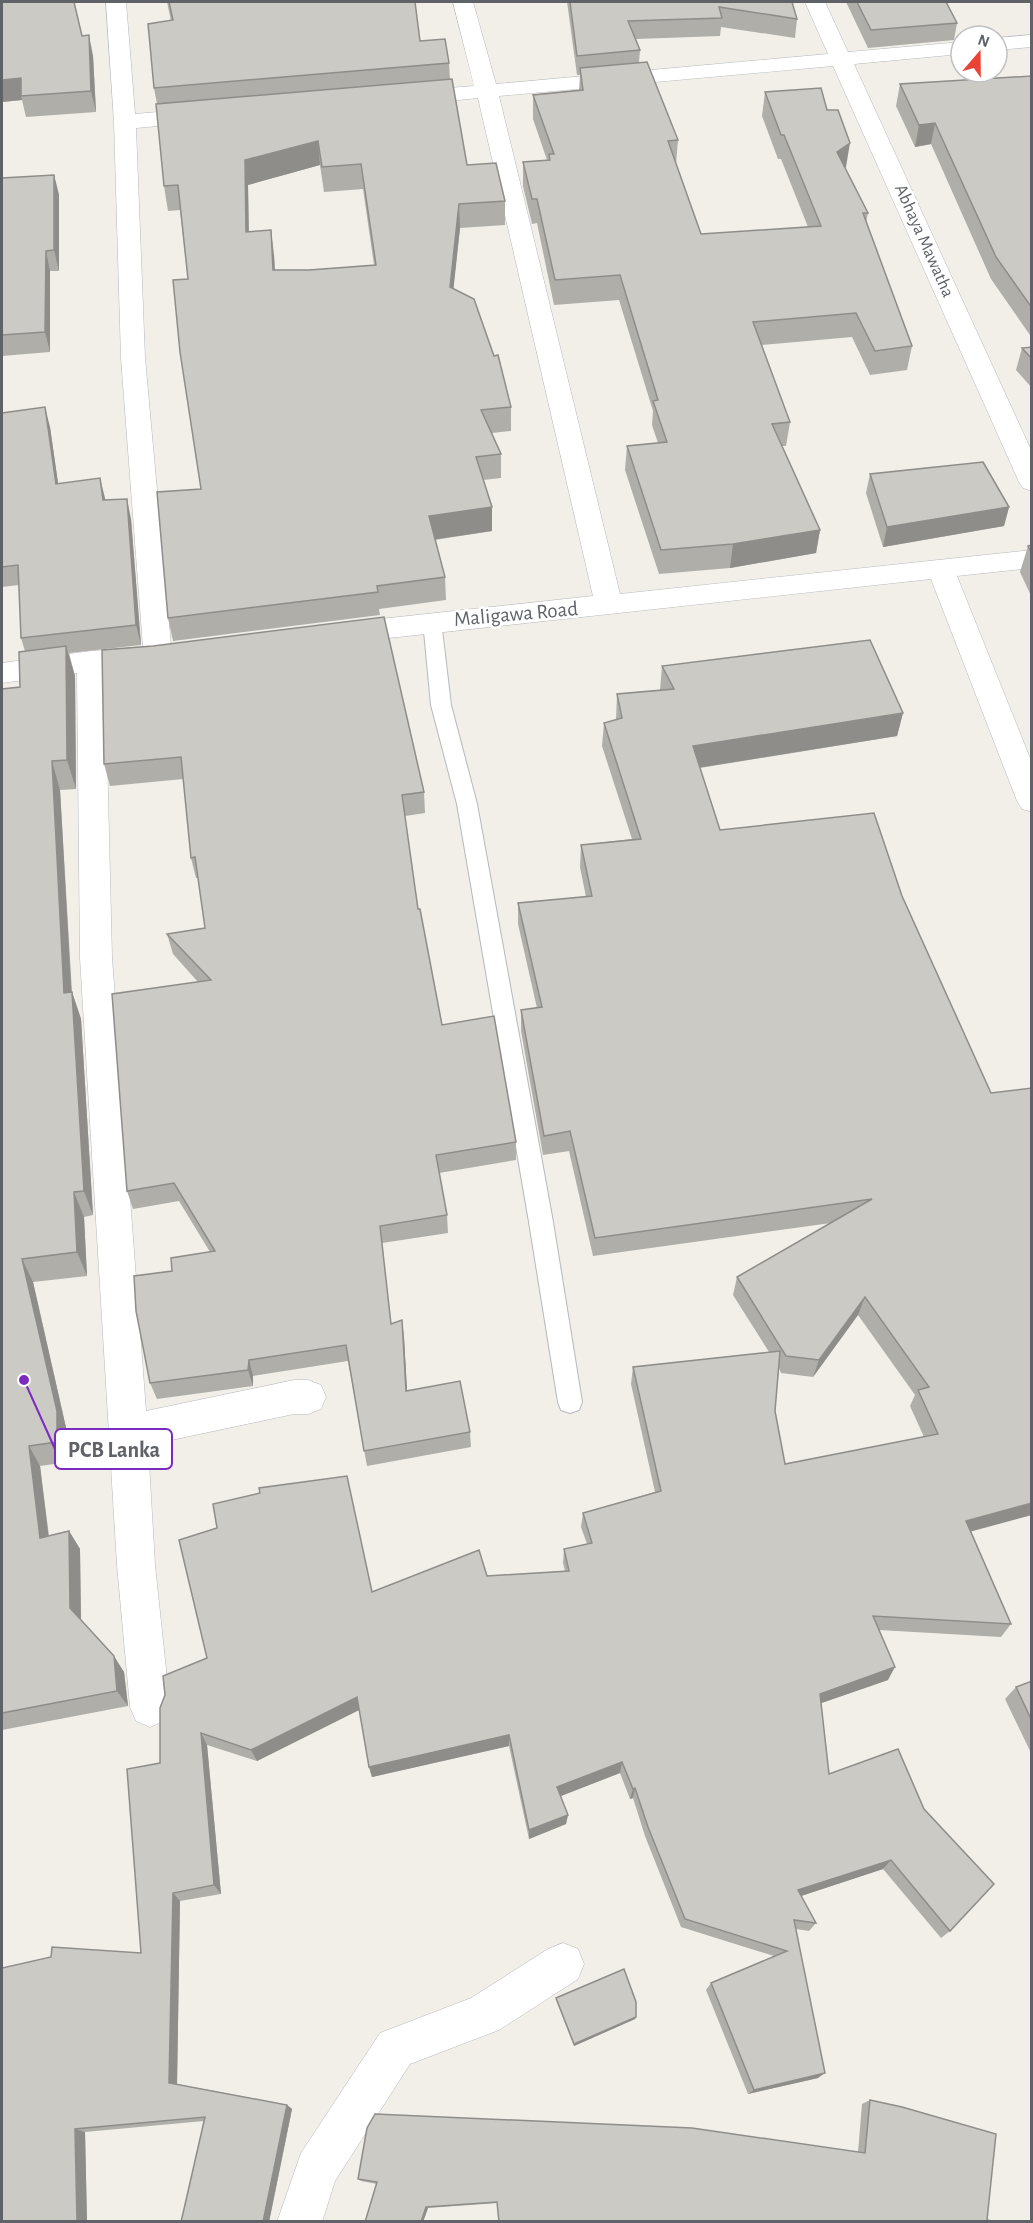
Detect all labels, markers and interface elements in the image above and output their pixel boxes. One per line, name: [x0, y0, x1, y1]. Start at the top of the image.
north arrow: [949, 24, 1009, 84]
text: N: [976, 31, 992, 50]
street label: Abhaya Mawatha: [891, 182, 957, 300]
street label: Maligawa Road: [453, 598, 579, 630]
callout: PCB Lanka: [55, 1429, 172, 1469]
text: PCB Lanka: [68, 1439, 161, 1461]

